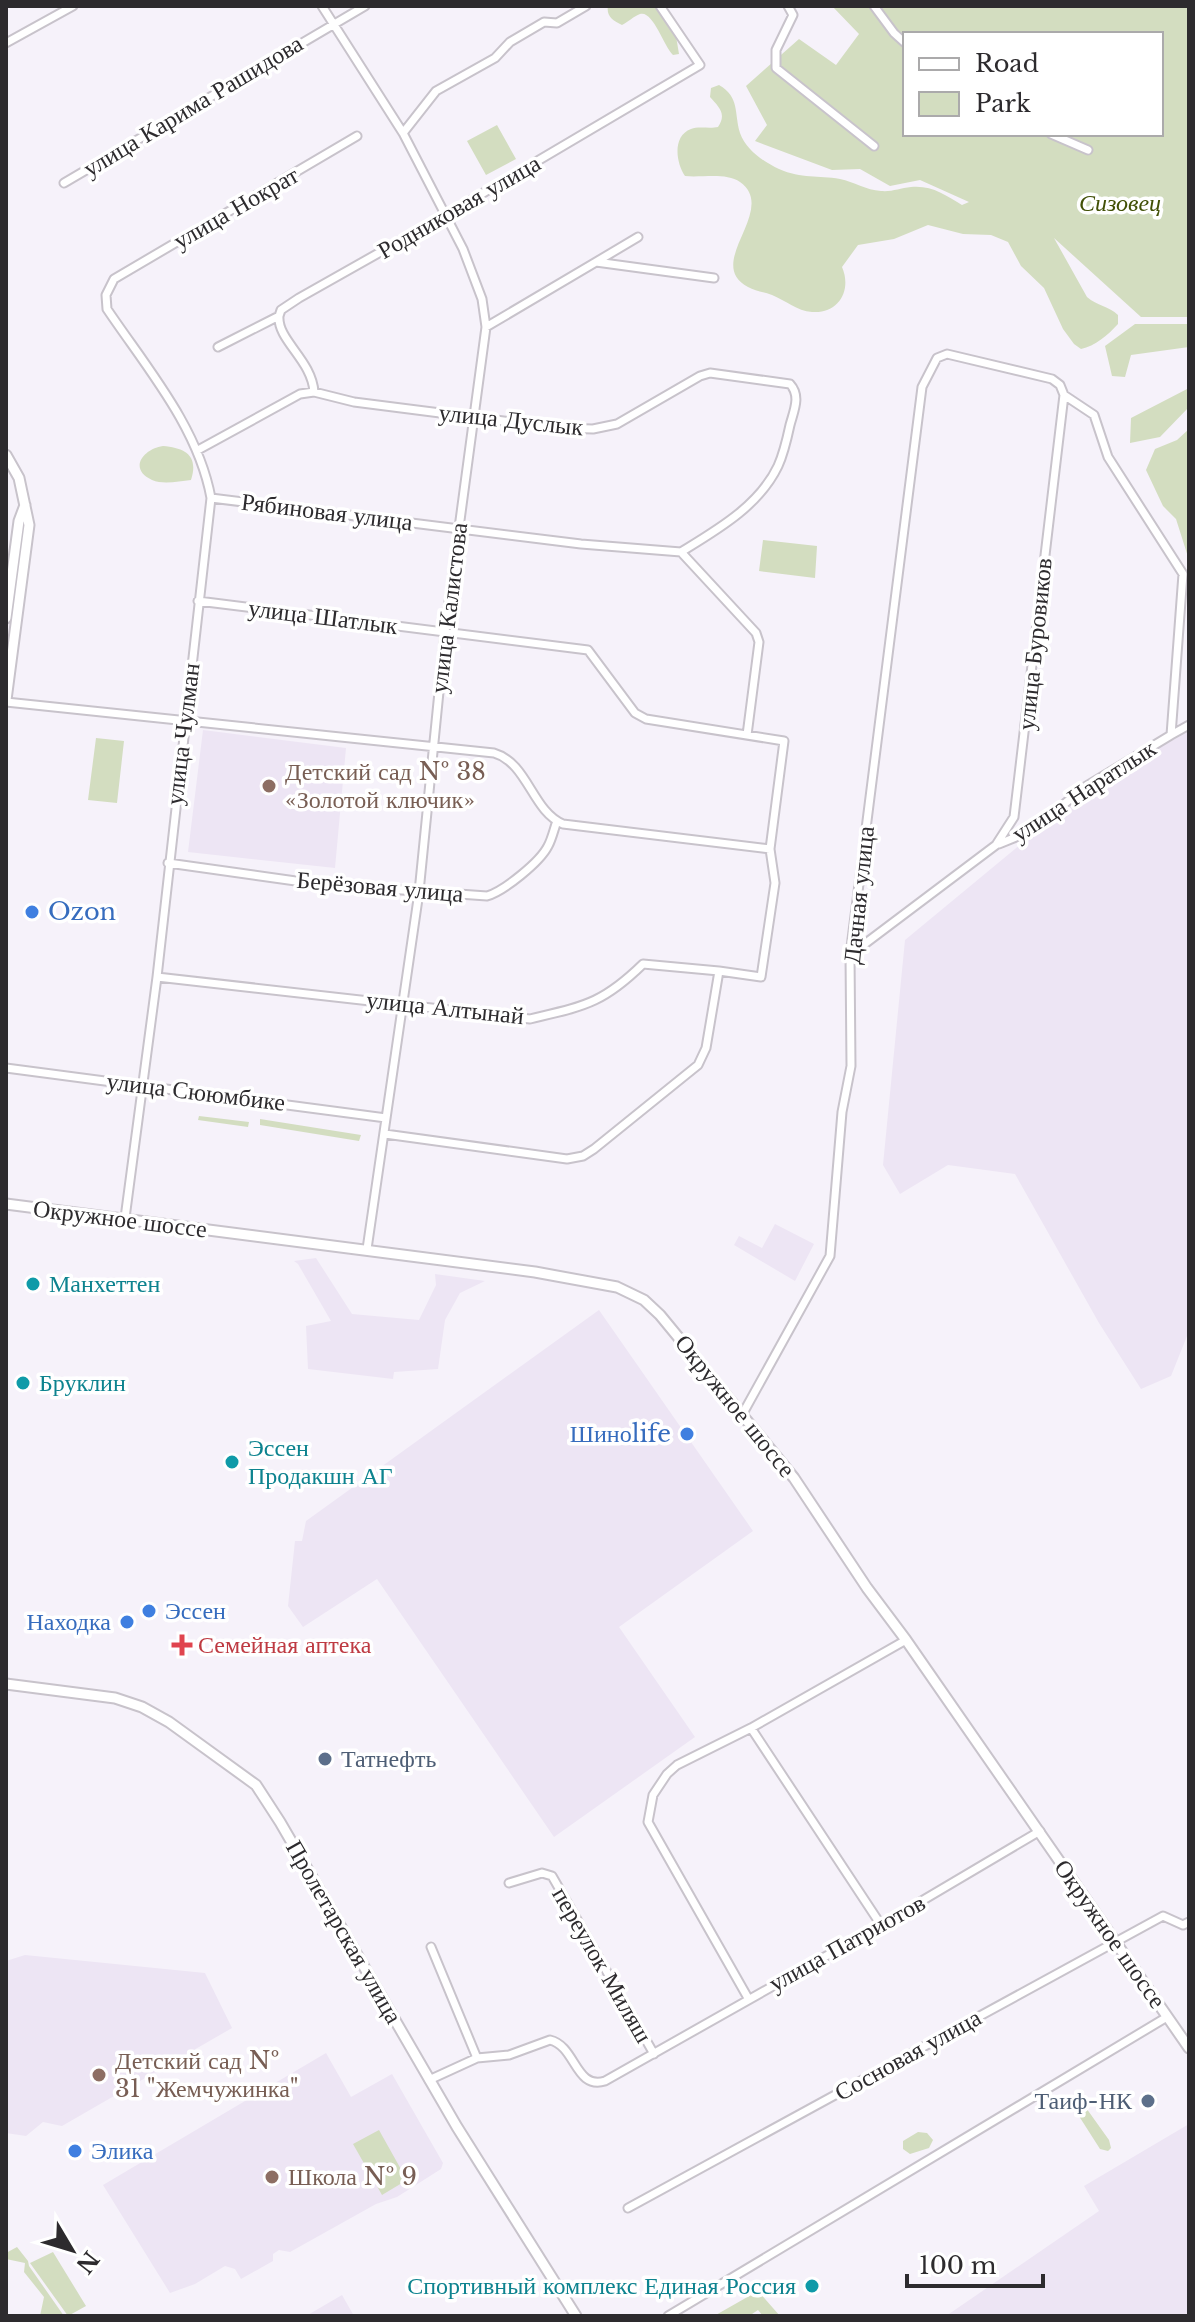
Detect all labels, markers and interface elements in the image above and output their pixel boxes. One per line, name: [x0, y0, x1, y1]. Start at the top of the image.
street label: улица Карима Рашидова: [78, 28, 308, 183]
legend: [903, 32, 1163, 136]
text: Road: [975, 49, 1039, 78]
text: Park: [975, 89, 1031, 118]
street label: Родниковая улица: [372, 148, 546, 265]
street label: улица Нократ: [168, 160, 304, 255]
park label: Сизовец: [1079, 188, 1161, 217]
street label: улица Дуслык: [437, 398, 585, 442]
street label: Рябиновая улица: [240, 487, 415, 536]
street label: улица Калистова: [424, 520, 473, 695]
street label: улица Буровиков: [1011, 556, 1058, 732]
street label: улица Шатлык: [247, 593, 400, 640]
street label: улица Чулман: [159, 661, 206, 807]
street label: улица Наратлык: [1006, 733, 1161, 848]
place label: Детский сад № 38 «Золотой ключик»: [285, 757, 486, 814]
marker: Детский сад № 38 «Золотой ключик»: [260, 777, 278, 795]
street label: Дачная улица: [837, 824, 880, 965]
street label: Берёзовая улица: [295, 865, 465, 908]
place label: Ozon: [48, 897, 116, 926]
marker: Ozon: [23, 903, 41, 921]
street label: улица Алтынай: [365, 985, 525, 1030]
street label: улица Сююмбике: [105, 1066, 287, 1117]
street label: Окружное шоссе: [31, 1193, 209, 1244]
place label: Манхеттен: [49, 1269, 161, 1298]
marker: Манхеттен: [24, 1275, 42, 1293]
street label: Окружное шоссе: [669, 1329, 802, 1483]
place label: Бруклин: [39, 1368, 126, 1397]
marker: Бруклин: [14, 1374, 32, 1392]
place label: Шиноlife: [570, 1419, 671, 1448]
marker: Шиноlife: [678, 1425, 696, 1443]
place label: Эссен Продакшн АГ: [248, 1433, 393, 1490]
marker: Эссен Продакшн АГ: [223, 1453, 241, 1471]
place label: Эссен: [165, 1596, 226, 1625]
marker: Эссен: [140, 1602, 158, 1620]
place label: Находка: [26, 1607, 111, 1636]
marker: Находка: [118, 1613, 136, 1631]
place label: Семейная аптека: [198, 1630, 372, 1659]
marker: Семейная аптека: [173, 1636, 191, 1654]
place label: Татнефть: [341, 1744, 436, 1773]
marker: Татнефть: [316, 1750, 334, 1768]
street label: Пролетарская улица: [280, 1835, 409, 2029]
street label: Окружное шоссе: [1048, 1854, 1172, 2014]
street label: переулок Миляш: [546, 1882, 659, 2048]
street label: улица Патриотов: [763, 1888, 930, 1998]
street label: Сосновая улица: [829, 2002, 986, 2107]
place label: Детский сад № 31 "Жемчужинка": [115, 2046, 299, 2103]
marker: Детский сад № 31 "Жемчужинка": [90, 2066, 108, 2084]
place label: Таиф-НК: [1034, 2086, 1133, 2115]
marker: Таиф-НК: [1139, 2092, 1157, 2110]
place label: Элика: [91, 2136, 154, 2165]
marker: Элика: [66, 2142, 84, 2160]
place label: Школа № 9: [288, 2162, 417, 2191]
marker: Школа № 9: [263, 2168, 281, 2186]
north arrow: [32, 2210, 112, 2290]
scale bar: [907, 2238, 1043, 2288]
text: N: [70, 2246, 104, 2279]
text: 100 m: [919, 2251, 997, 2280]
place label: Спортивный комплекс Единая Россия: [407, 2271, 796, 2300]
marker: Спортивный комплекс Единая Россия: [803, 2277, 821, 2295]

